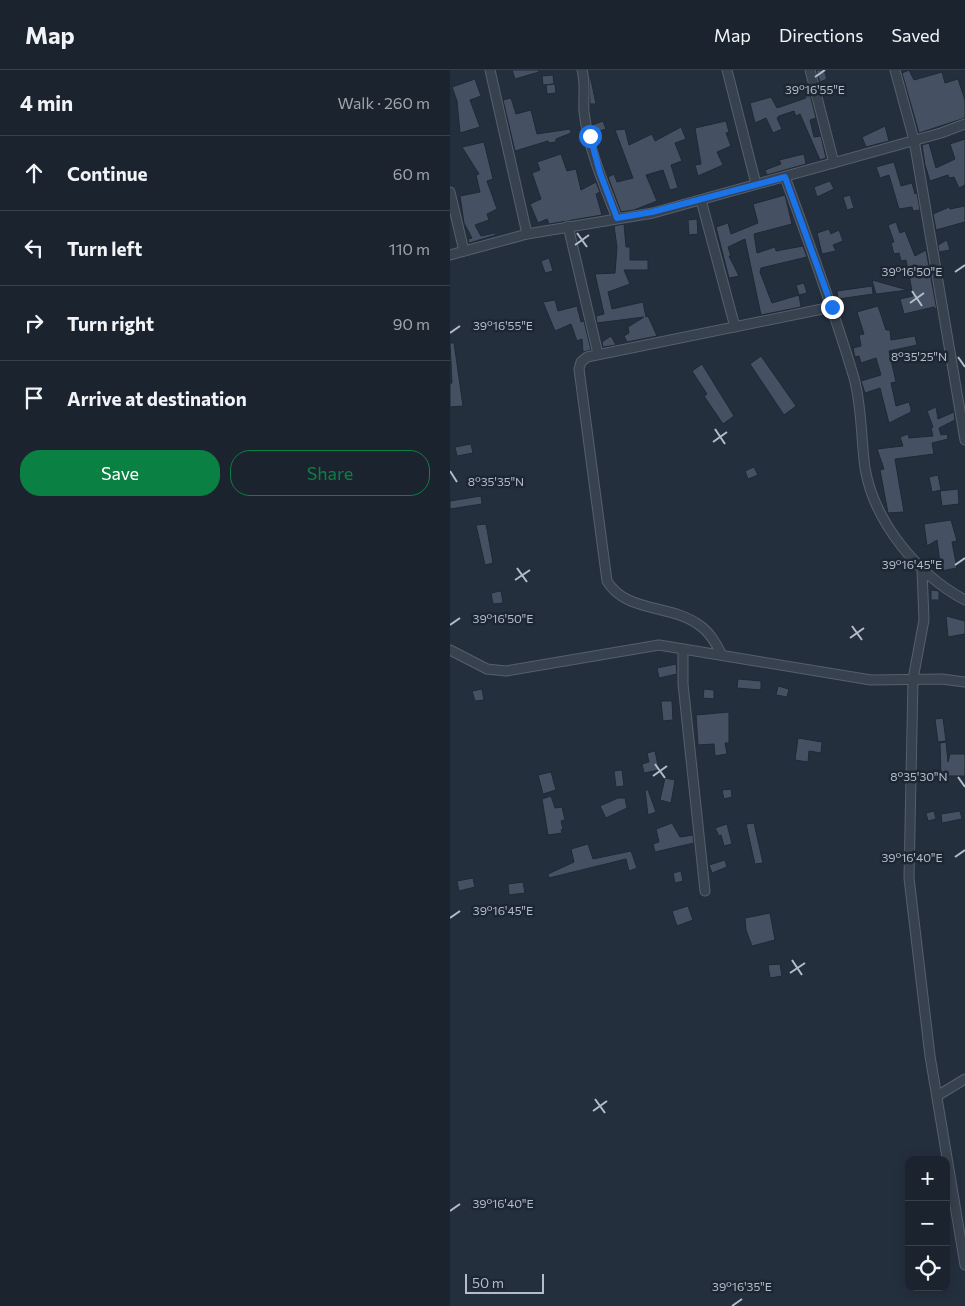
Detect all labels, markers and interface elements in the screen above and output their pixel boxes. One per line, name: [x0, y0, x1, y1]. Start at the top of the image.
text: Map: [25, 20, 75, 49]
text: Map: [714, 24, 751, 46]
text: Directions: [779, 24, 863, 46]
text: Saved: [891, 24, 940, 46]
text: 39°16'55"E: [785, 82, 845, 96]
text: 4 min: [20, 90, 73, 115]
text: Walk · 260 m: [338, 93, 430, 112]
route start: [579, 125, 602, 148]
icon: ahead: [20, 159, 48, 187]
text: Continue: [67, 162, 147, 185]
text: 60 m: [393, 164, 430, 183]
icon: left: [20, 234, 48, 262]
text: Turn left: [67, 237, 142, 260]
text: 110 m: [389, 239, 430, 258]
text: 39°16'50"E: [882, 264, 942, 278]
route end: [821, 296, 844, 319]
icon: right: [20, 309, 48, 337]
text: Turn right: [67, 312, 154, 335]
text: 90 m: [393, 314, 430, 333]
text: 39°16'55"E: [473, 318, 533, 332]
text: 8°35'25"N: [891, 349, 947, 363]
icon: arrive: [20, 384, 48, 412]
text: Arrive at destination: [67, 387, 247, 410]
button: Save: [20, 450, 220, 496]
button: Share: [230, 450, 430, 496]
text: 8°35'35"N: [468, 474, 524, 488]
text: 39°16'45"E: [882, 557, 942, 571]
text: 39°16'50"E: [473, 611, 533, 625]
text: 8°35'30"N: [890, 769, 948, 783]
text: 39°16'40"E: [881, 850, 943, 864]
text: 39°16'45"E: [473, 903, 533, 917]
map controls: [905, 1156, 950, 1291]
button: +: [905, 1156, 950, 1201]
text: 39°16'40"E: [472, 1196, 534, 1210]
button: −: [905, 1201, 950, 1246]
button: locate: [905, 1246, 950, 1291]
scale bar: [465, 1271, 544, 1294]
text: 50 m: [472, 1274, 504, 1291]
text: 39°16'35"E: [712, 1279, 772, 1293]

